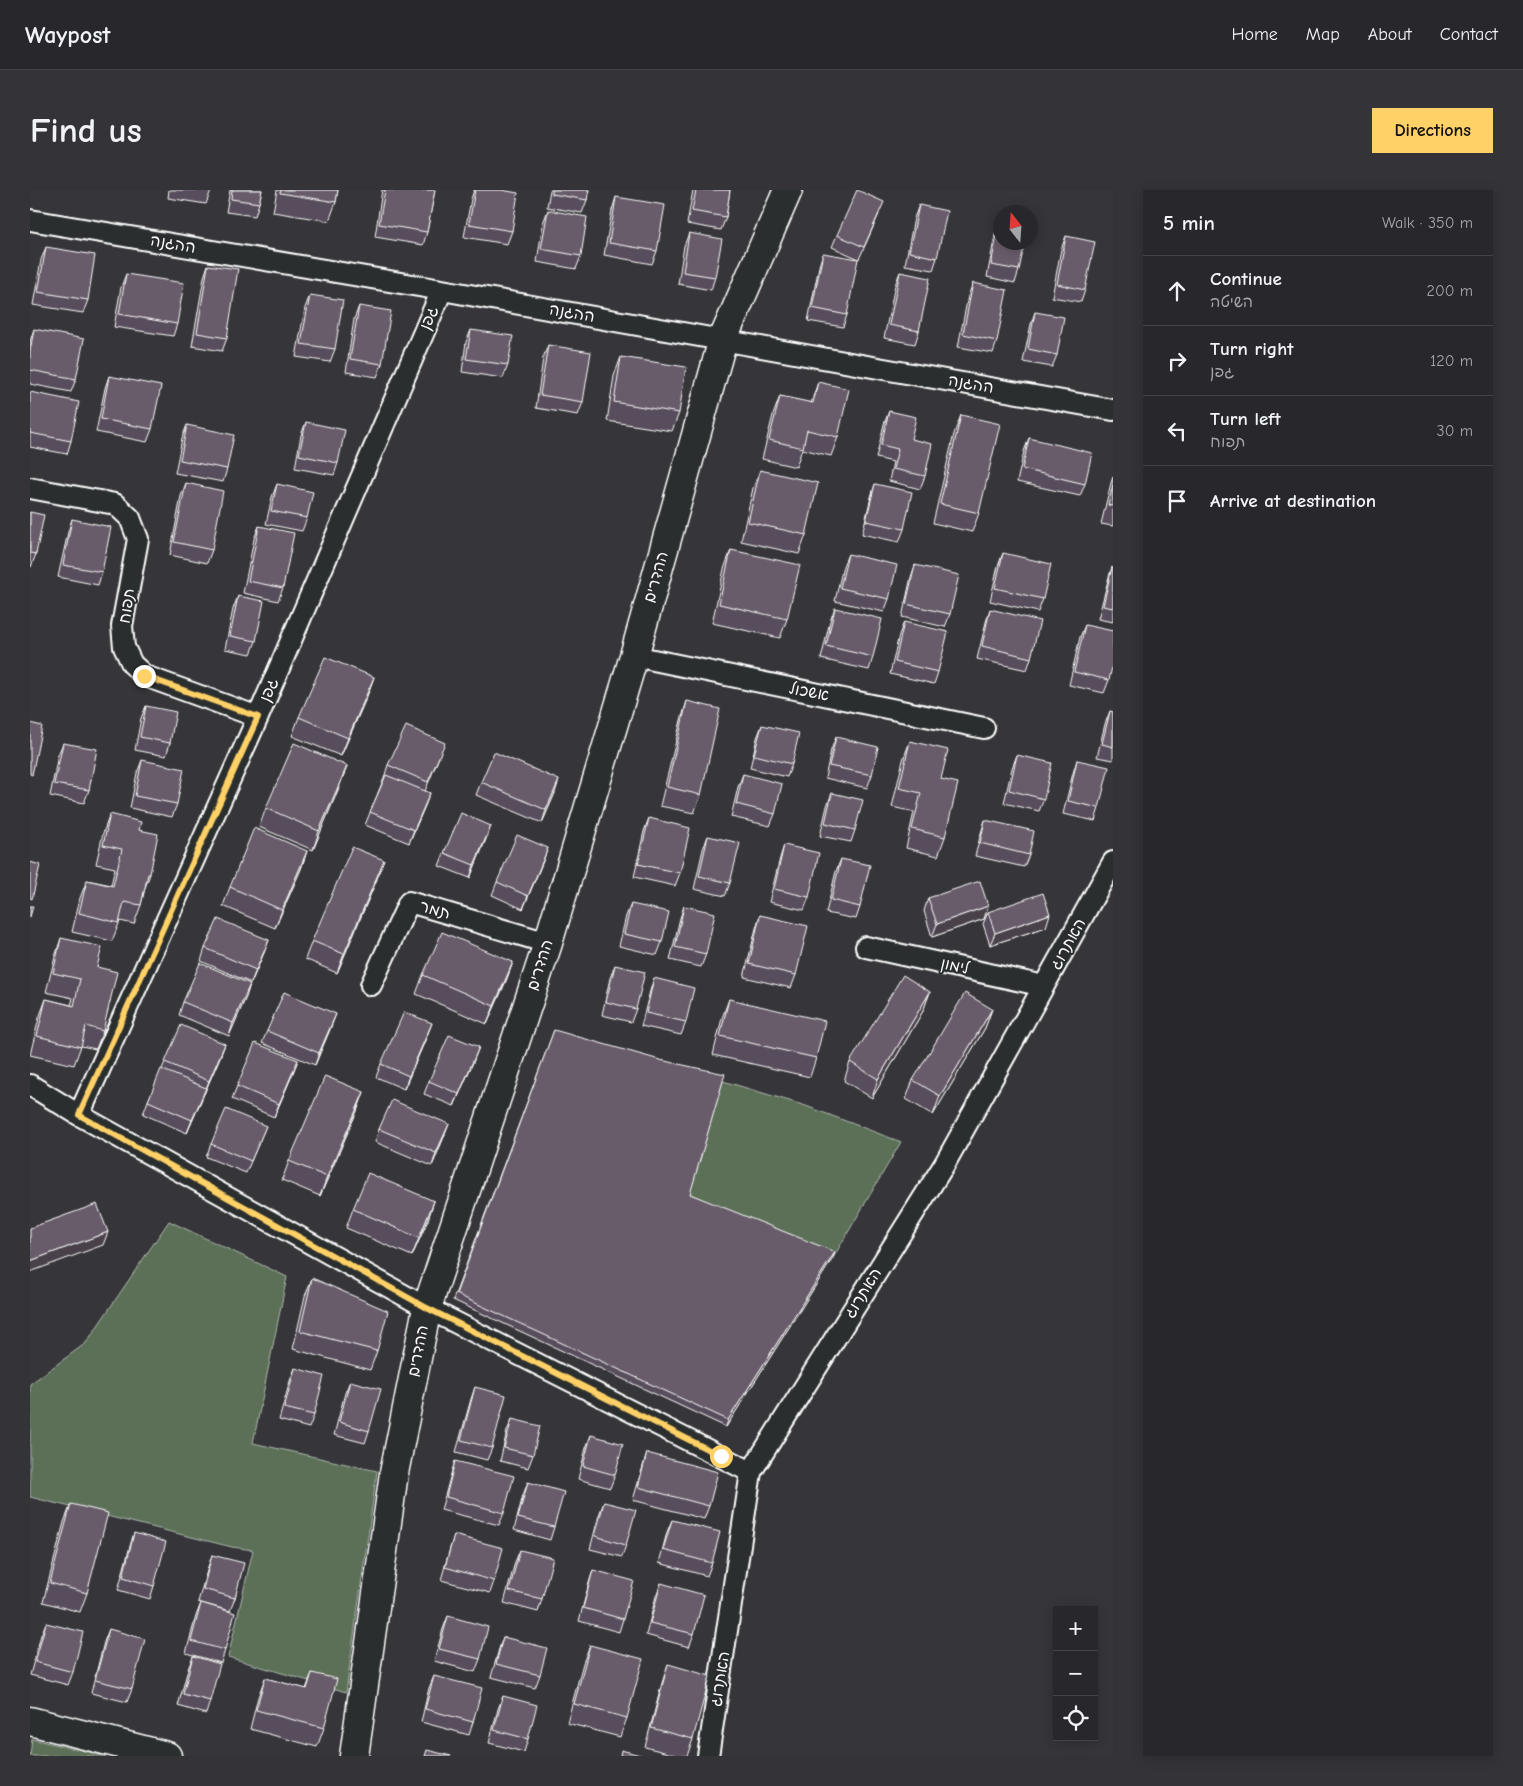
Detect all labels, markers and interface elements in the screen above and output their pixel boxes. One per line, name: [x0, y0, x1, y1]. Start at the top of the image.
text: Waypost: [25, 21, 110, 49]
text: Home: [1231, 24, 1278, 45]
text: Map: [1306, 24, 1340, 45]
text: About: [1368, 24, 1412, 45]
text: Contact: [1440, 24, 1498, 45]
button: Directions: [1372, 108, 1493, 153]
text: Find us: [30, 110, 142, 151]
north arrow: [993, 205, 1038, 250]
text: 5 min: [1163, 211, 1215, 235]
text: Walk · 350 m: [1382, 214, 1473, 232]
street label: ההגנה: [149, 231, 197, 257]
text: Continue: [1210, 268, 1282, 290]
icon: ahead: [1163, 277, 1191, 305]
text: 200 m: [1427, 282, 1473, 300]
text: השיטה: [1210, 293, 1253, 311]
street label: ההגנה: [548, 300, 596, 326]
street label: גפן: [416, 303, 443, 333]
text: Turn right: [1210, 338, 1294, 360]
icon: right: [1163, 347, 1191, 375]
text: 120 m: [1430, 352, 1473, 370]
text: גפן: [1210, 363, 1234, 381]
street label: ההגנה: [947, 371, 995, 397]
text: Turn left: [1210, 408, 1281, 430]
icon: left: [1163, 417, 1191, 445]
text: 30 m: [1437, 422, 1473, 440]
text: תפוח: [1210, 433, 1245, 451]
icon: arrive: [1163, 487, 1191, 515]
text: Arrive at destination: [1210, 490, 1376, 512]
street label: ההדרים: [640, 549, 672, 605]
street label: תפוח: [115, 587, 139, 625]
route end: [133, 665, 156, 688]
street label: גפן: [256, 675, 283, 705]
street label: אשכול: [787, 679, 831, 705]
street label: תמר: [418, 897, 452, 923]
street label: האתרוג: [1047, 915, 1089, 973]
street label: ההדרים: [523, 937, 557, 993]
street label: לימון: [939, 954, 972, 979]
street label: האתרוג: [841, 1265, 885, 1321]
street label: ההדרים: [404, 1324, 432, 1378]
route start: [710, 1445, 733, 1468]
map controls: [1053, 1606, 1098, 1741]
button: +: [1053, 1606, 1098, 1651]
street label: האתרוג: [707, 1650, 733, 1708]
button: −: [1053, 1651, 1098, 1696]
button: locate: [1053, 1696, 1098, 1741]

